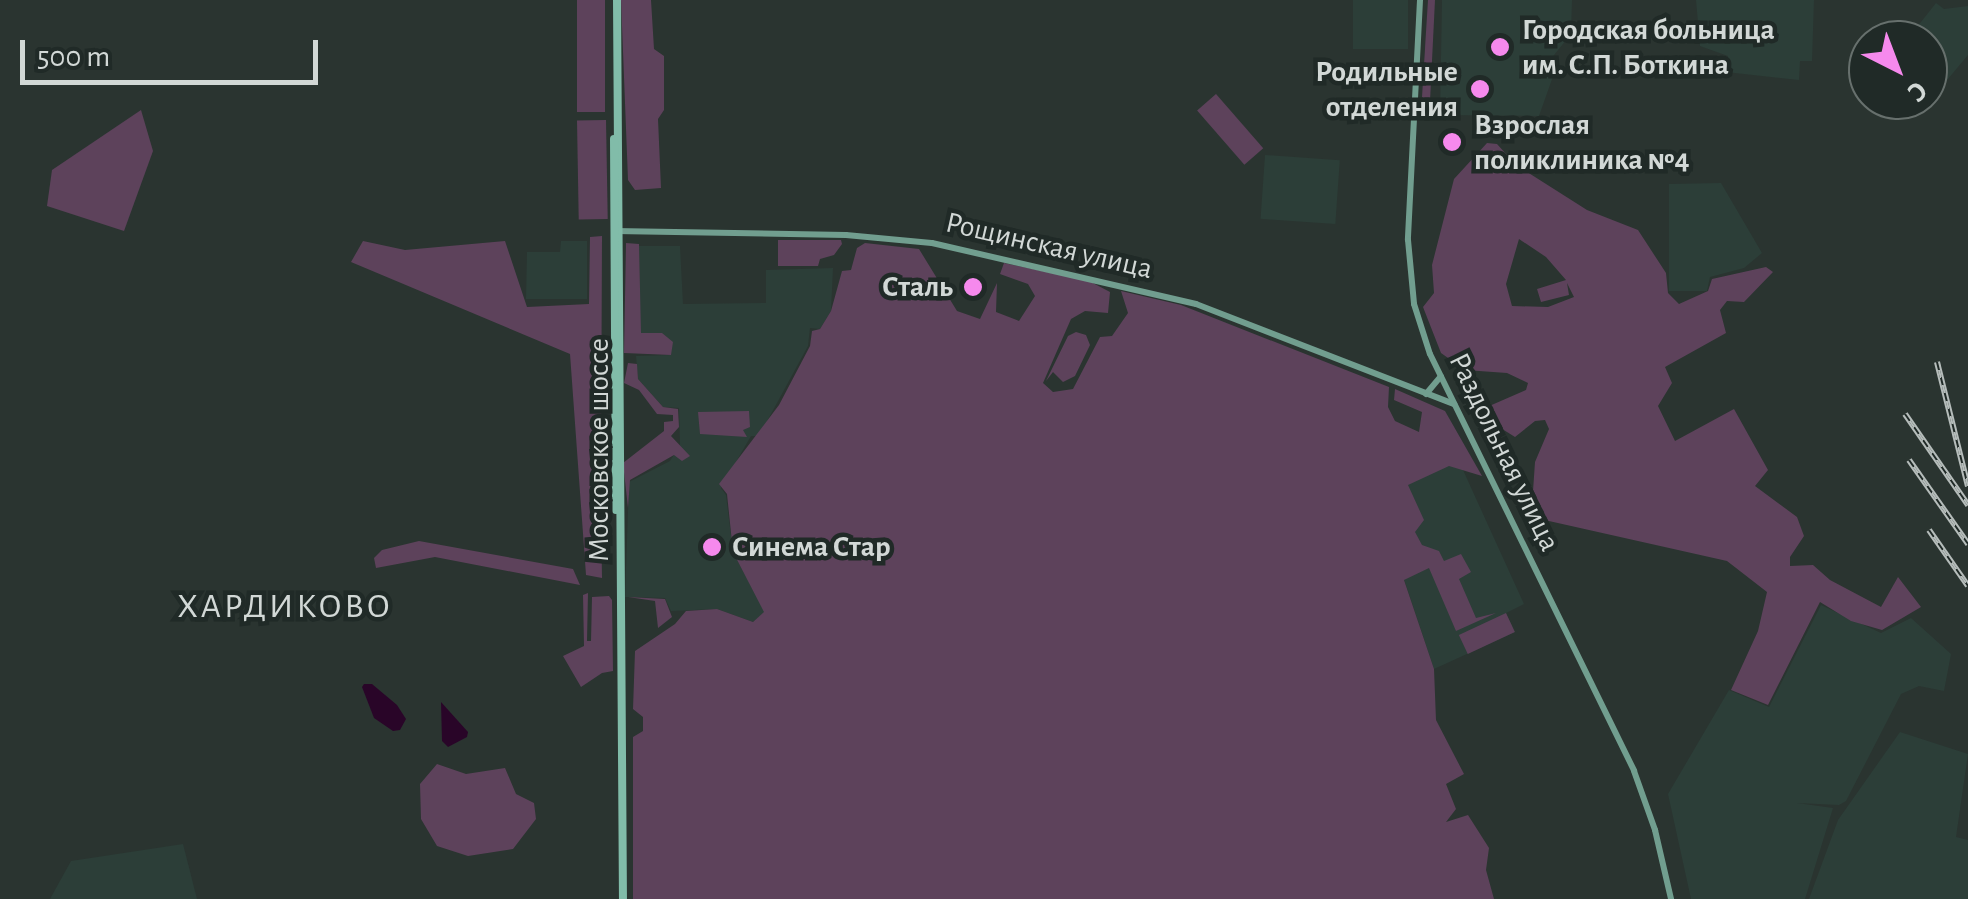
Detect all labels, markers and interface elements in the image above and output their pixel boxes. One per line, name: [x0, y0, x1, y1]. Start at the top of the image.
place label: Городская больница им. С.П. Боткина: [1522, 12, 1775, 82]
scale bar: [25, 20, 322, 82]
north arrow: [1848, 20, 1948, 120]
marker: Городская больница им. С.П. Боткина: [1487, 34, 1513, 60]
text: 500 m: [37, 42, 110, 72]
place label: Родильные отделения: [1315, 54, 1458, 124]
text: С: [1902, 75, 1932, 106]
marker: Родильные отделения: [1467, 76, 1493, 102]
place label: Взрослая поликлиника №4: [1474, 107, 1690, 178]
marker: Взрослая поликлиника №4: [1439, 129, 1465, 155]
street label: Рощинская улица: [942, 205, 1156, 287]
place label: Сталь: [882, 269, 953, 305]
marker: Сталь: [962, 276, 984, 298]
street label: Московское шоссе: [581, 338, 617, 562]
street label: Раздольная улица: [1440, 347, 1568, 557]
place label: Синема Стар: [732, 529, 891, 565]
marker: Синема Стар: [701, 536, 723, 558]
district label: ХАРДИКОВО: [177, 586, 393, 628]

